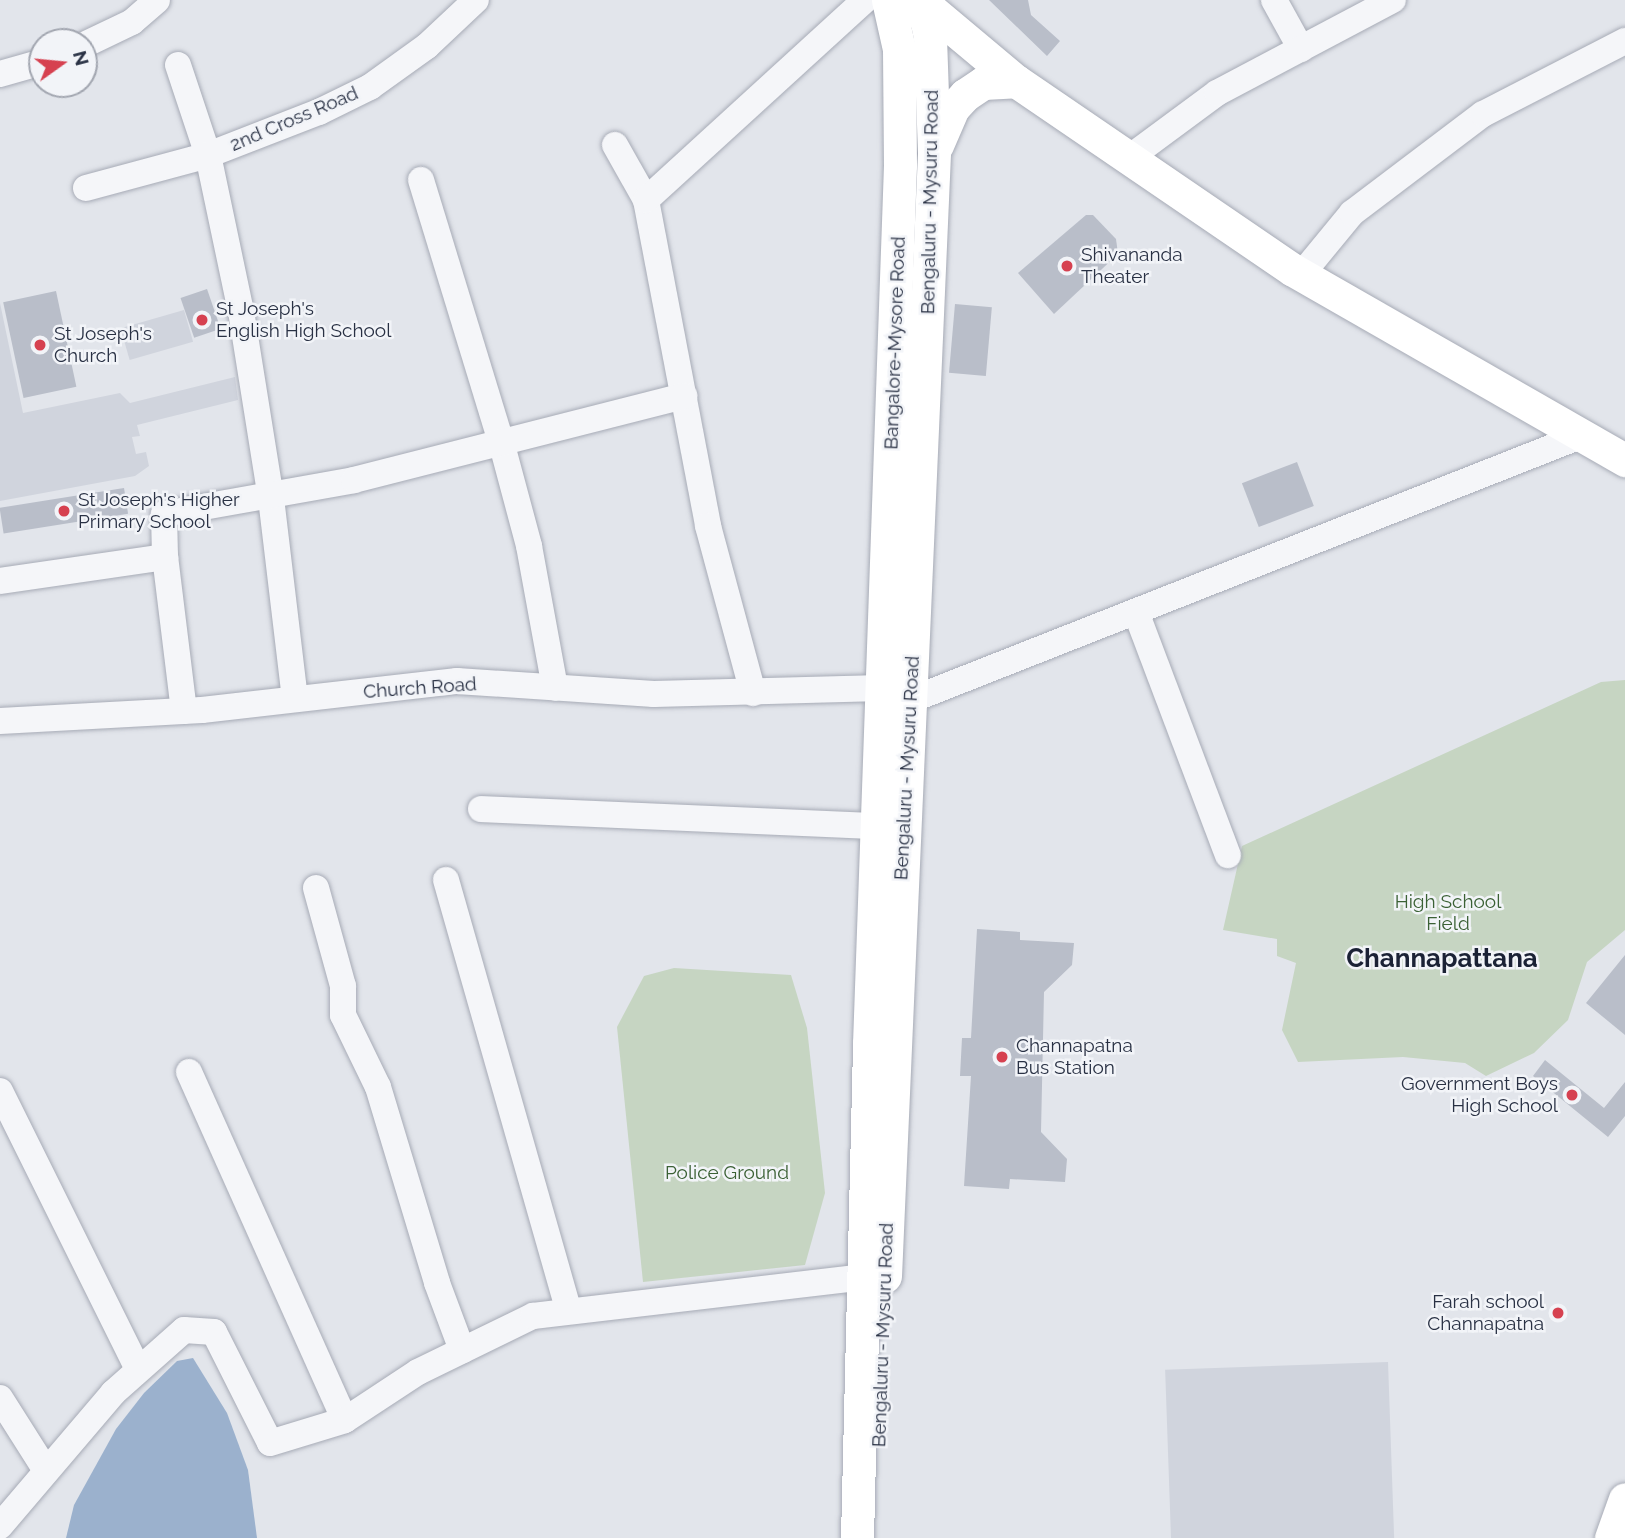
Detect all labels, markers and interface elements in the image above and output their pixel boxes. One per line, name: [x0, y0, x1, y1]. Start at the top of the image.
north arrow: [28, 28, 98, 98]
text: N: [69, 48, 94, 68]
street label: 2nd Cross Road: [226, 82, 362, 156]
street label: Bengaluru - Mysuru Road: [917, 89, 943, 315]
street label: Bangalore-Mysore Road: [880, 236, 910, 450]
place label: Shivananda Theater: [1081, 244, 1183, 288]
marker: Shivananda Theater: [1059, 258, 1075, 274]
place label: St Joseph's English High School: [216, 298, 391, 342]
marker: St Joseph's English High School: [194, 312, 210, 328]
place label: St Joseph's Church: [54, 323, 152, 367]
marker: St Joseph's Church: [32, 337, 48, 353]
place label: St Joseph's Higher Primary School: [78, 489, 240, 533]
marker: St Joseph's Higher Primary School: [56, 503, 72, 519]
street label: Bengaluru - Mysuru Road: [890, 655, 924, 881]
street label: Church Road: [363, 673, 477, 703]
park label: High School Field: [1395, 891, 1501, 935]
district label: Channapattana: [1346, 943, 1538, 975]
place label: Channapatna Bus Station: [1016, 1035, 1133, 1079]
marker: Channapatna Bus Station: [994, 1049, 1010, 1065]
place label: Government Boys High School: [1401, 1073, 1558, 1117]
marker: Government Boys High School: [1564, 1087, 1580, 1103]
park label: Police Ground: [665, 1162, 789, 1184]
street label: Bengaluru - Mysuru Road: [868, 1222, 898, 1448]
place label: Farah school Channapatna: [1427, 1291, 1544, 1335]
marker: Farah school Channapatna: [1550, 1305, 1566, 1321]

